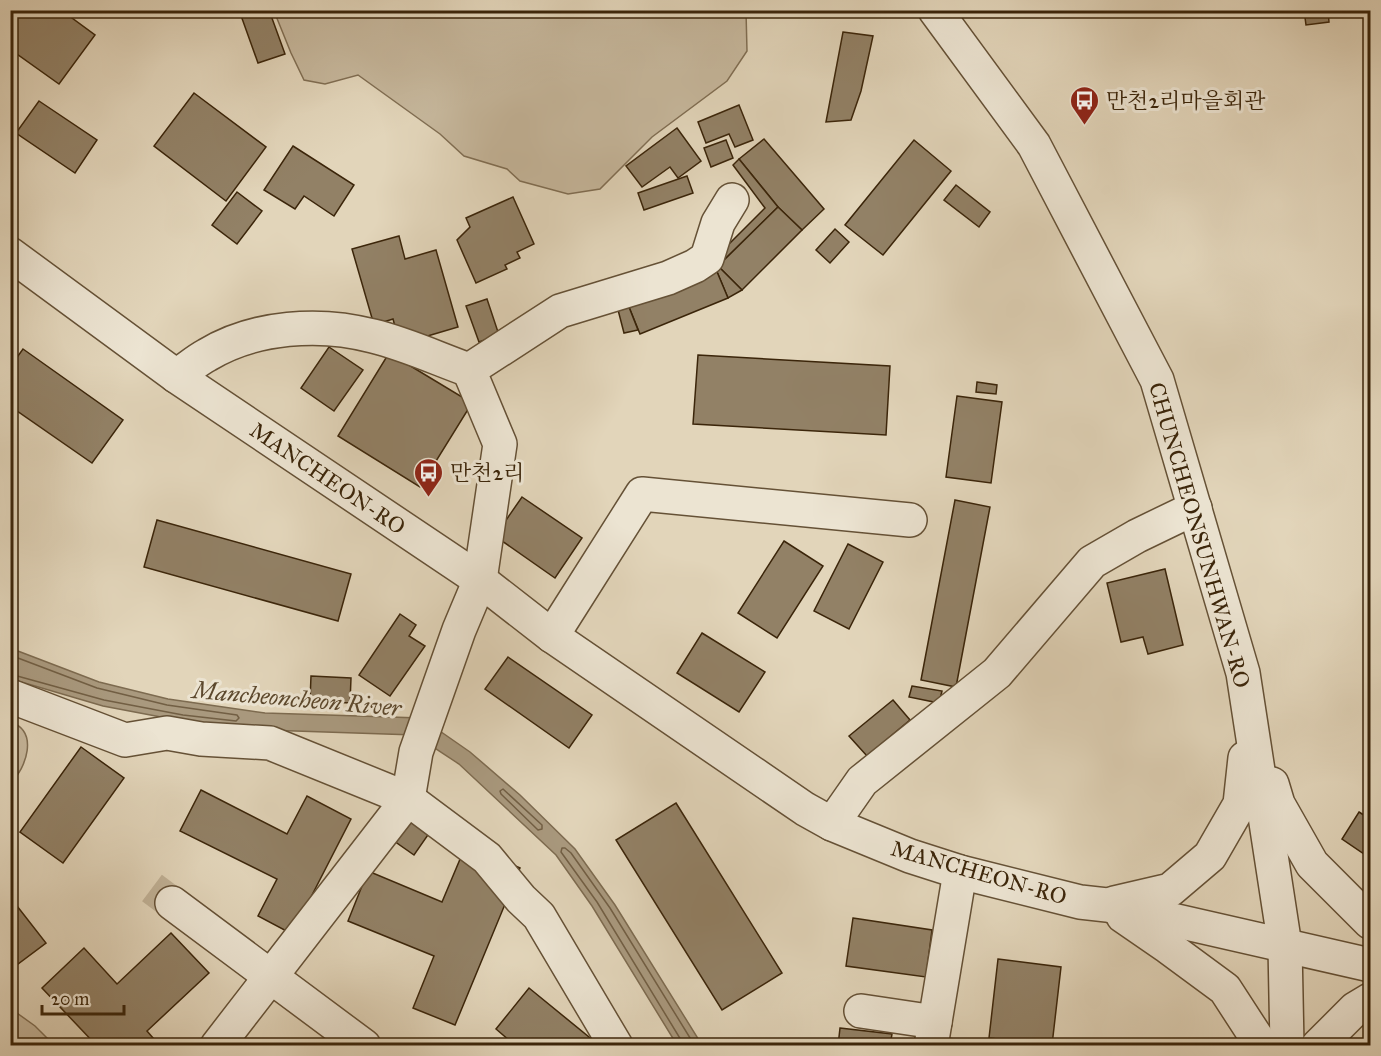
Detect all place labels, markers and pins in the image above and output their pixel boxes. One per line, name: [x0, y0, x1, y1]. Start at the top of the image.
bus stop icon: 만천2리마을회관: [1069, 84, 1101, 126]
place label: 만천2리마을회관: [1106, 87, 1266, 114]
bus stop icon: 만천2리: [413, 456, 445, 498]
place label: 만천2리: [450, 459, 525, 486]

